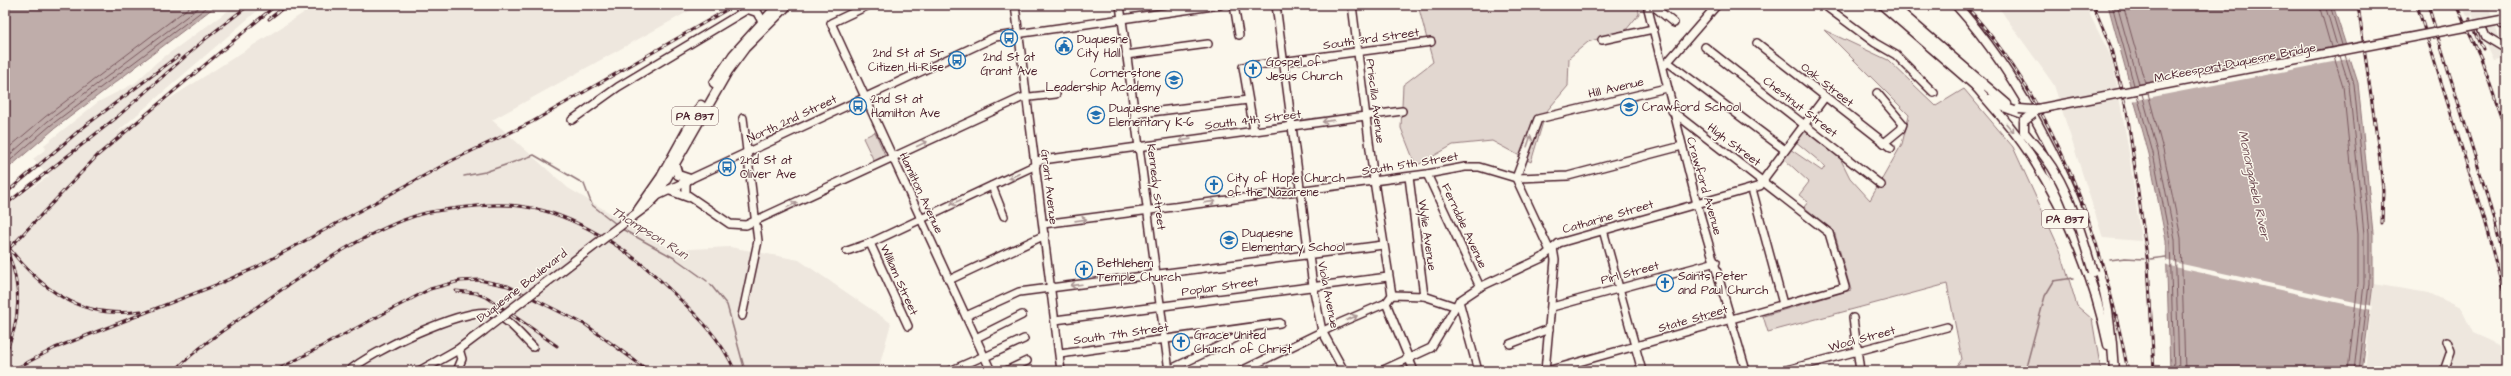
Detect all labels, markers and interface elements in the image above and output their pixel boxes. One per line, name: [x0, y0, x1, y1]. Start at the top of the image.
street label: South 3rd Street: [1322, 24, 1420, 54]
bus stop icon: 2nd St at Grant Ave: [999, 28, 1019, 48]
place label: Duquesne City Hall: [1077, 31, 1129, 63]
public building icon: Duquesne City Hall: [1054, 36, 1074, 56]
street label: McKeesport-Duquesne Bridge: [2153, 39, 2318, 88]
place label: 2nd St at Sr Citizen Hi-Rise: [868, 45, 945, 76]
place label: 2nd St at Grant Ave: [980, 49, 1038, 80]
bus stop icon: 2nd St at Sr Citizen Hi-Rise: [947, 50, 967, 70]
place label: Gospel of Jesus Church: [1266, 54, 1343, 85]
street label: Priscilla Avenue: [1361, 58, 1389, 145]
church icon: Gospel of Jesus Church: [1243, 59, 1263, 79]
street label: Oak Street: [1797, 59, 1857, 111]
place label: Cornerstone Leadership Academy: [1046, 65, 1161, 97]
school or university icon: Cornerstone Leadership Academy: [1164, 70, 1184, 90]
street label: Chestnut Street: [1759, 72, 1841, 142]
street label: Hill Avenue: [1586, 73, 1646, 103]
street label: North 2nd Street: [744, 91, 840, 147]
place label: 2nd St at Hamilton Ave: [871, 91, 941, 122]
bus stop icon: 2nd St at Hamilton Ave: [848, 96, 868, 116]
school or university icon: Crawford School: [1619, 97, 1639, 117]
place label: Crawford School: [1642, 99, 1741, 116]
place label: Duquesne Elementary K-6: [1109, 100, 1194, 132]
school or university icon: Duquesne Elementary K-6: [1086, 105, 1106, 125]
street label: South 4th Street: [1204, 106, 1302, 134]
road number: PA 837: [672, 107, 718, 125]
one-way arrow: [1322, 117, 1335, 125]
street label: High Street: [1703, 119, 1764, 172]
one-way arrow: [2006, 122, 2015, 133]
water label: Monongahela River: [2233, 129, 2275, 243]
street label: Crawford Avenue: [1682, 135, 1726, 238]
one-way arrow: [1179, 136, 1192, 144]
one-way arrow: [1525, 136, 1533, 148]
one-way arrow: [916, 140, 928, 147]
street label: Kennedy Street: [1141, 143, 1170, 231]
street label: Grant Avenue: [1036, 148, 1062, 226]
street label: South 5th Street: [1361, 148, 1460, 180]
street label: Hamilton Avenue: [895, 150, 947, 237]
place label: 2nd St at Oliver Ave: [740, 152, 797, 183]
bus stop icon: 2nd St at Oliver Ave: [717, 157, 737, 177]
place label: City of Hope Church of the Nazarene: [1227, 170, 1345, 201]
one-way arrow: [1008, 173, 1020, 180]
church icon: City of Hope Church of the Nazarene: [1204, 175, 1224, 195]
street label: Ferndale Avenue: [1437, 181, 1491, 272]
street label: Catharine Street: [1560, 196, 1656, 238]
one-way arrow: [1203, 198, 1216, 206]
street label: Wylie Avenue: [1413, 198, 1440, 272]
one-way arrow: [951, 199, 963, 206]
one-way arrow: [785, 201, 797, 208]
water label: Thompson Run: [608, 202, 693, 265]
road number: PA 837: [2042, 210, 2088, 228]
one-way arrow: [1075, 216, 1088, 224]
place label: Duquesne Elementary School: [1242, 225, 1345, 257]
school or university icon: Duquesne Elementary School: [1219, 230, 1239, 250]
street label: William Street: [876, 242, 922, 318]
street label: Duquesne Boulevard: [473, 245, 571, 327]
place label: Bethlehem Temple Church: [1097, 255, 1181, 286]
street label: Pirl Street: [1599, 257, 1661, 289]
church icon: Bethlehem Temple Church: [1074, 260, 1094, 280]
street label: Viola Avenue: [1313, 260, 1343, 330]
place label: Saints Peter and Paul Church: [1678, 268, 1768, 299]
street label: Poplar Street: [1180, 273, 1260, 301]
church icon: Saints Peter and Paul Church: [1655, 273, 1675, 293]
one-way arrow: [1070, 281, 1083, 289]
street label: State Street: [1656, 301, 1730, 337]
one-way arrow: [1346, 313, 1358, 321]
street label: South 7th Street: [1072, 319, 1170, 349]
street label: Wool Street: [1827, 322, 1897, 356]
place label: Grace United Church of Christ: [1194, 327, 1292, 358]
church icon: Grace United Church of Christ: [1171, 332, 1191, 352]

